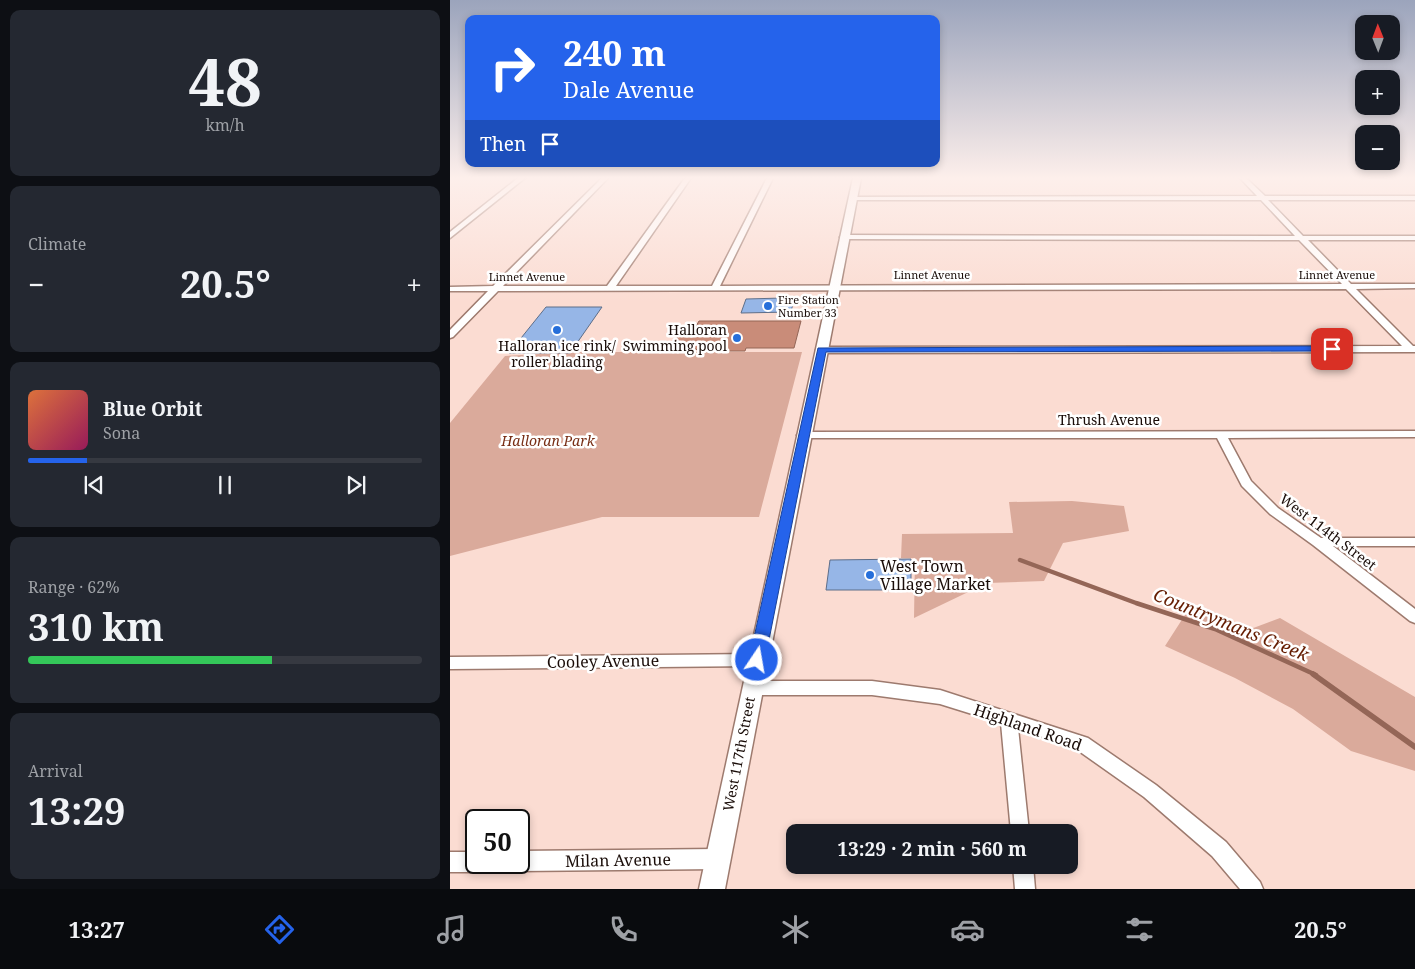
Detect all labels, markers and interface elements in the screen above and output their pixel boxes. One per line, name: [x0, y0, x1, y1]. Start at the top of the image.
north arrow: [1355, 15, 1400, 60]
map controls: [1355, 15, 1400, 170]
text: 240 m: [563, 29, 666, 76]
icon: right: [480, 35, 545, 100]
text: 48: [188, 37, 262, 125]
button: +: [1355, 70, 1400, 115]
text: Dale Avenue: [563, 74, 694, 104]
text: km/h: [205, 114, 245, 136]
button: −: [1355, 125, 1400, 170]
icon: arrive: [536, 130, 564, 158]
text: Then: [480, 131, 526, 157]
text: Climate: [28, 233, 86, 255]
text: 20.5°: [180, 257, 271, 309]
text: −: [28, 265, 44, 303]
text: +: [406, 265, 422, 303]
street label: Linnet Avenue: [894, 267, 970, 282]
street label: Linnet Avenue: [1299, 267, 1375, 282]
street label: Linnet Avenue: [489, 269, 565, 284]
place label: Fire Station Number 33: [778, 292, 839, 320]
marker: Fire Station Number 33: [762, 300, 774, 312]
place label: Halloran Swimming pool: [623, 320, 728, 355]
marker: Halloran ice rink/ roller blading: [551, 324, 563, 336]
pin: [1311, 328, 1353, 370]
marker: Halloran Swimming pool: [731, 332, 743, 344]
icon: arrive: [1318, 335, 1346, 363]
place label: Halloran ice rink/ roller blading: [498, 336, 617, 371]
text: Blue Orbit: [103, 396, 203, 422]
street label: Thrush Avenue: [1058, 410, 1160, 429]
text: Sona: [103, 422, 140, 444]
park label: Halloran Park: [500, 431, 596, 450]
icon: previous: [80, 471, 108, 499]
icon: pause: [211, 471, 239, 499]
icon: next: [342, 471, 370, 499]
street label: West 114th Street: [1276, 489, 1380, 574]
place label: West Town Village Market: [880, 555, 991, 595]
marker: West Town Village Market: [864, 569, 876, 581]
text: Range · 62%: [28, 576, 120, 598]
water label: Countrymans Creek: [1150, 582, 1313, 666]
text: 310 km: [28, 600, 164, 652]
position arrow: [730, 633, 782, 685]
street label: Cooley Avenue: [547, 649, 659, 673]
street label: West 117th Street: [718, 695, 759, 813]
street label: Highland Road: [971, 698, 1085, 756]
text: Arrival: [28, 760, 83, 782]
text: 13:29: [28, 784, 125, 836]
speed limit sign: 50: [465, 809, 530, 874]
text: 13:29 · 2 min · 560 m: [837, 836, 1027, 862]
street label: Milan Avenue: [565, 848, 671, 872]
icon: directions: [262, 912, 297, 947]
icon: music: [434, 912, 469, 947]
icon: phone: [606, 912, 641, 947]
icon: climate: [778, 912, 813, 947]
icon: car: [950, 912, 985, 947]
icon: filters: [1122, 912, 1157, 947]
text: 13:27: [69, 914, 125, 944]
text: 20.5°: [1294, 914, 1346, 944]

